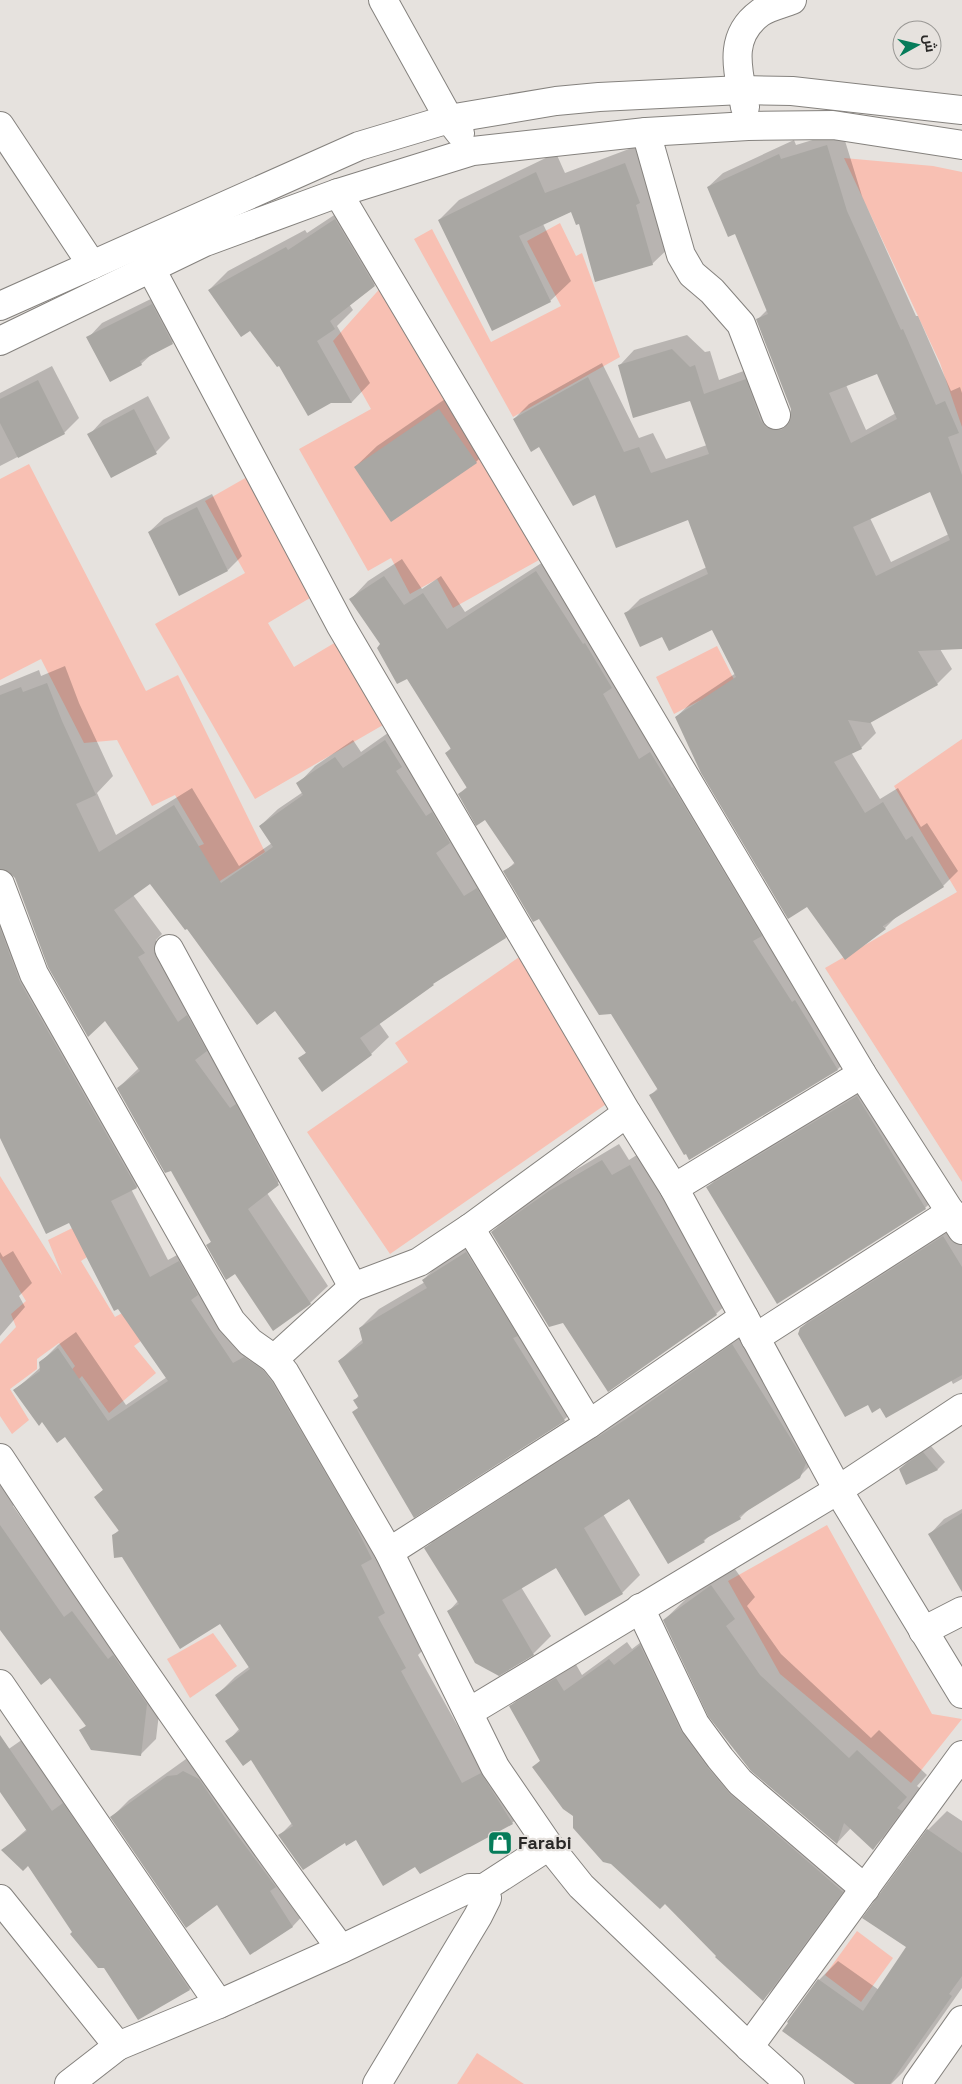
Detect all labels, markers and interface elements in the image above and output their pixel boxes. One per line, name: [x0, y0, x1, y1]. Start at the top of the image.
north arrow: [892, 20, 942, 70]
text: ش: [920, 33, 940, 53]
shop icon: Farabi: [487, 1830, 513, 1856]
place label: Farabi: [518, 1831, 571, 1854]

